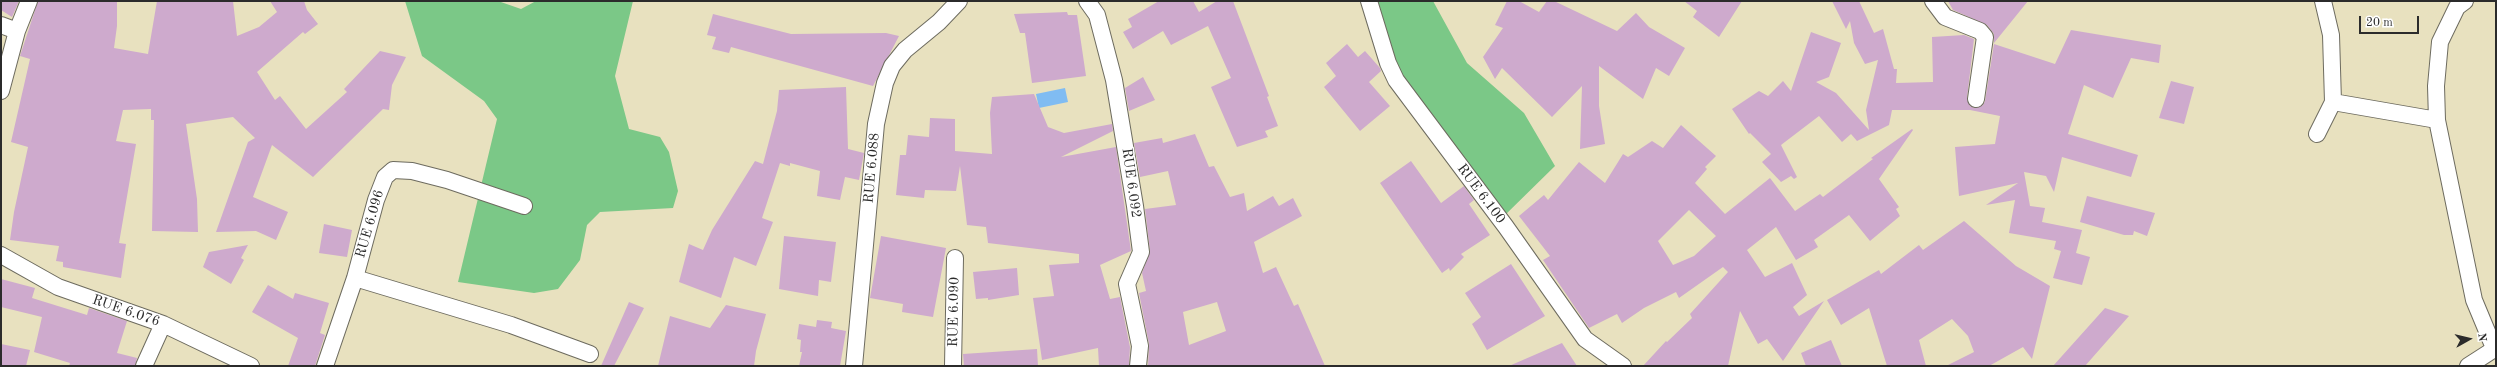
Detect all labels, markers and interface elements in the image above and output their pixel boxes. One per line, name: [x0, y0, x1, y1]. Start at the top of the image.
scale bar: [2361, 8, 2421, 34]
text: 20 m: [2366, 17, 2393, 29]
street label: RUE 6.088: [861, 132, 883, 204]
street label: RUE 6.092: [1118, 147, 1144, 219]
street label: RUE 6.100: [1453, 161, 1509, 227]
street label: RUE 6.096: [352, 188, 388, 260]
street label: RUE 6.090: [945, 277, 963, 347]
street label: RUE 6.076: [90, 292, 162, 330]
north arrow: [2449, 319, 2489, 359]
text: N: [2475, 332, 2487, 342]

